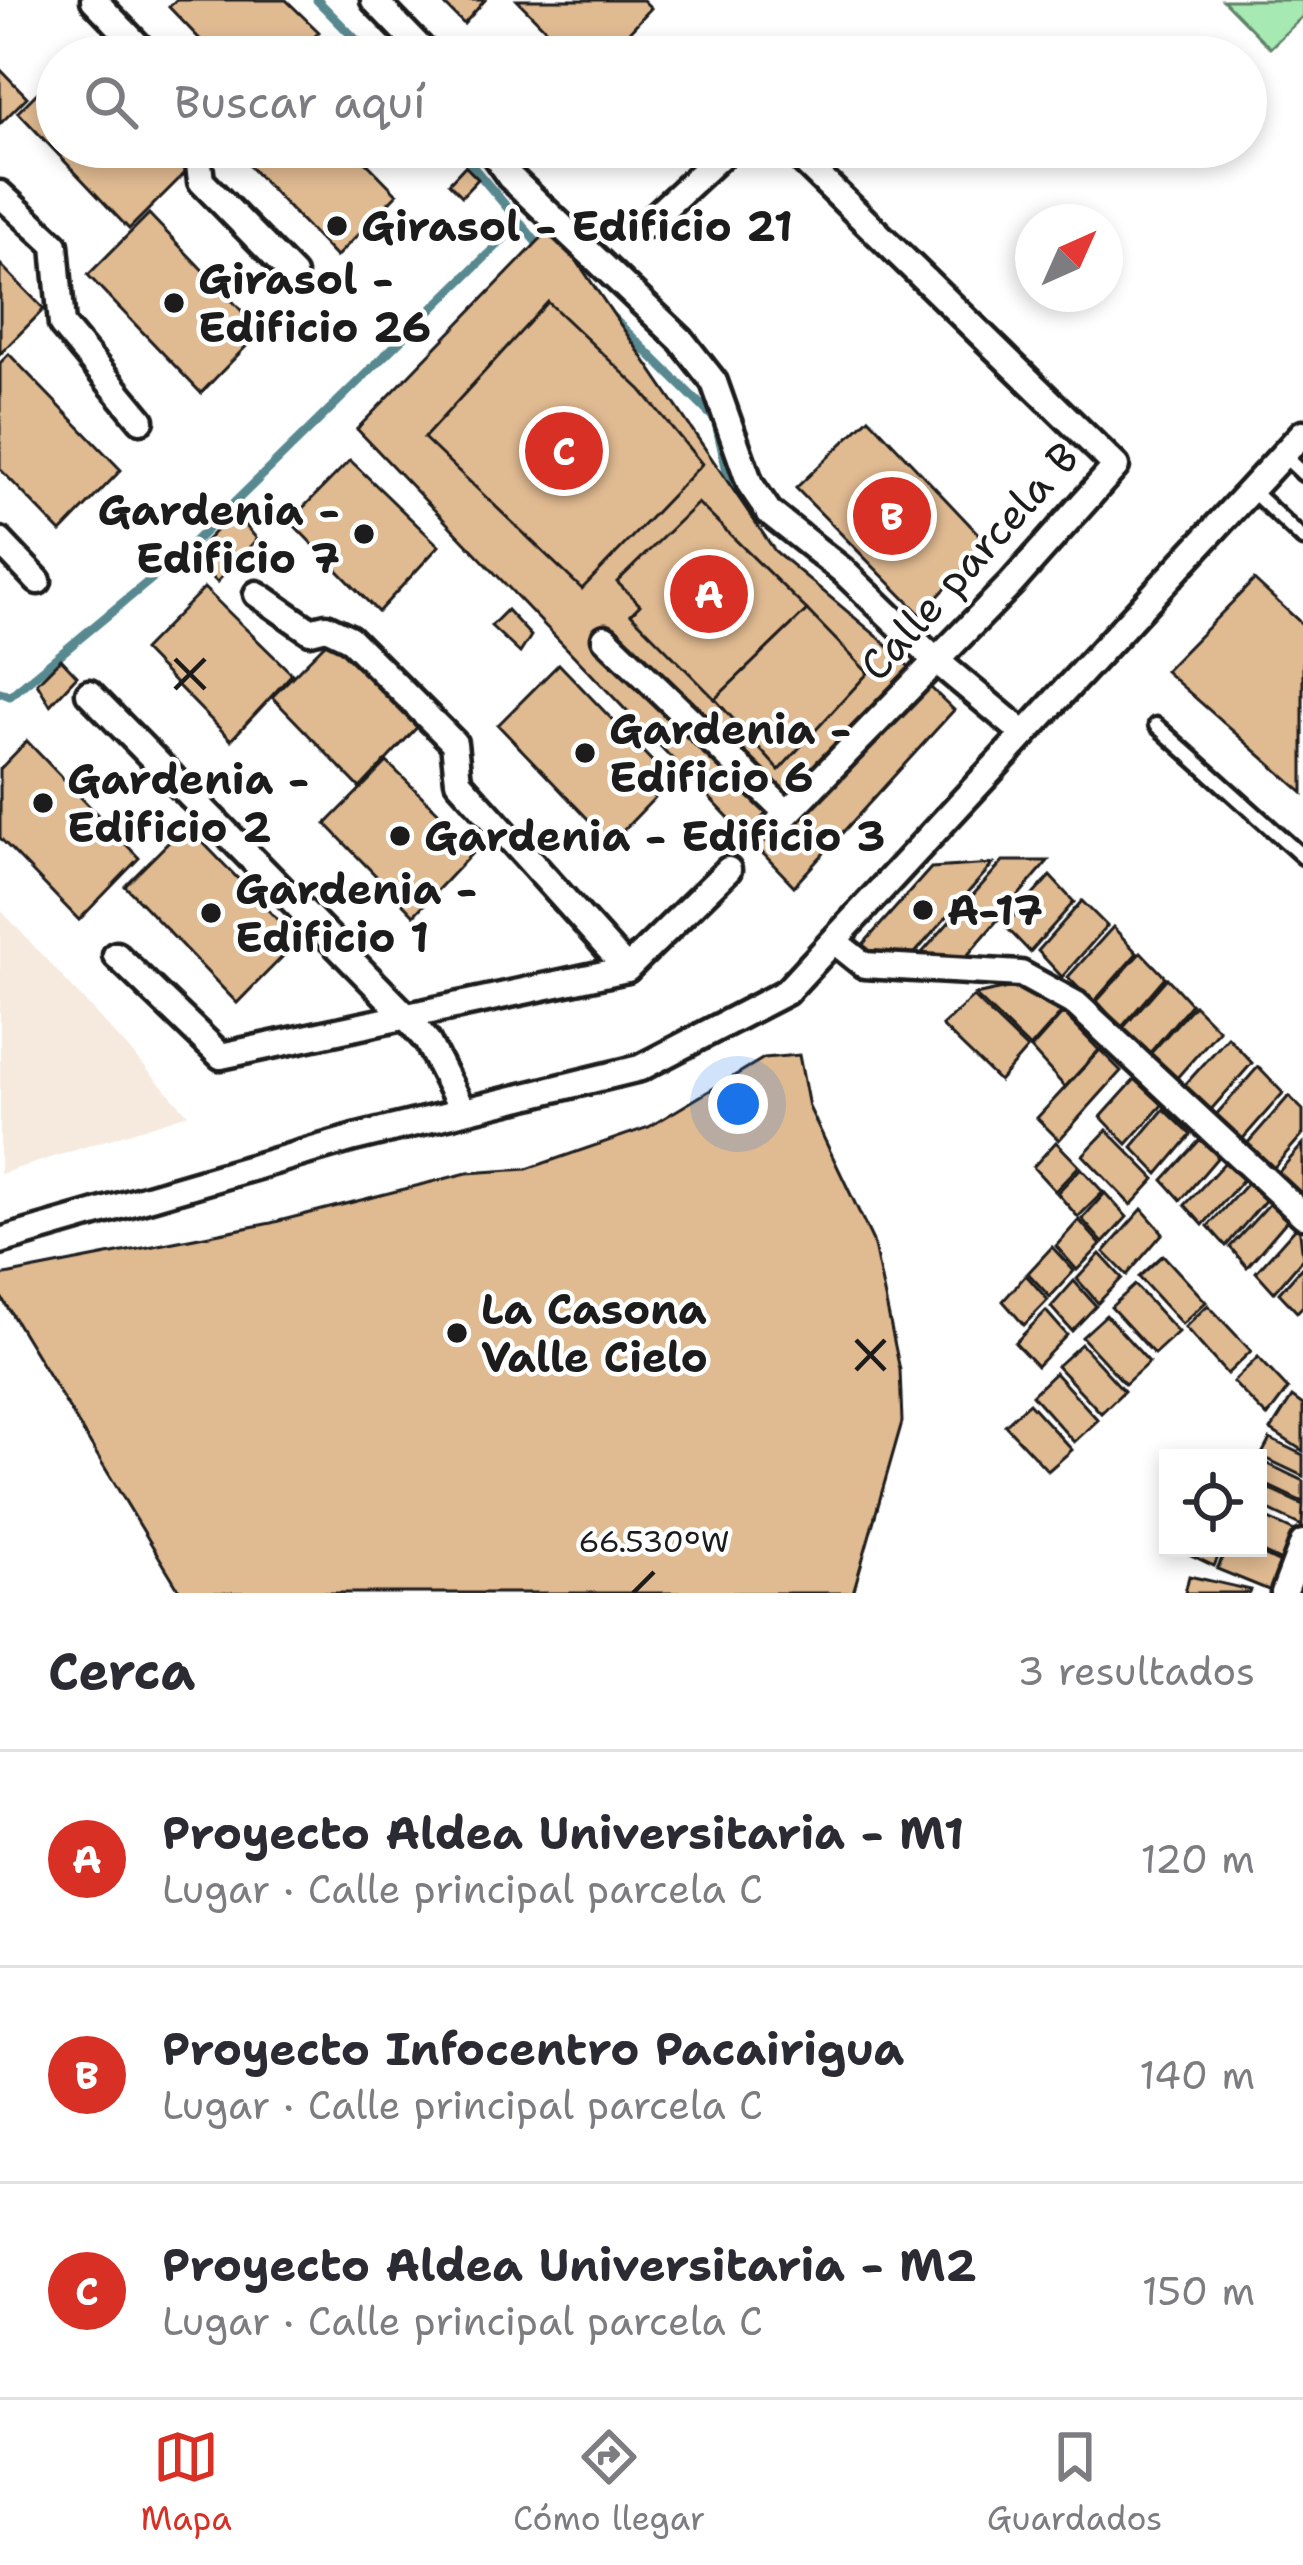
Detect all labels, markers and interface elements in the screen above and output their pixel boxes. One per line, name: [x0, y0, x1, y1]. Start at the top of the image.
search box: [36, 36, 1267, 168]
icon: search: [78, 69, 144, 135]
text: Buscar aquí: [174, 72, 426, 132]
place label: Girasol - Edificio 21: [361, 198, 793, 254]
north arrow: [1015, 204, 1123, 312]
marker: Girasol - Edificio 21: [324, 213, 350, 239]
place label: Girasol - Edificio 26: [198, 251, 431, 355]
marker: Girasol - Edificio 26: [161, 290, 187, 316]
pin: C: [525, 406, 603, 496]
street label: Calle parcela B: [849, 432, 1089, 690]
pin: B: [853, 471, 931, 561]
place label: Gardenia - Edificio 7: [97, 482, 340, 586]
marker: Gardenia - Edificio 7: [351, 521, 377, 547]
pin: A: [670, 549, 748, 639]
place label: Gardenia - Edificio 6: [609, 701, 852, 805]
marker: Gardenia - Edificio 6: [572, 740, 598, 766]
place label: Gardenia - Edificio 2: [67, 751, 310, 855]
marker: Gardenia - Edificio 2: [30, 790, 56, 816]
place label: Gardenia - Edificio 3: [424, 808, 885, 864]
marker: Gardenia - Edificio 3: [387, 823, 413, 849]
place label: Gardenia - Edificio 1: [235, 861, 478, 965]
place label: A-17: [947, 882, 1043, 938]
marker: A-17: [910, 897, 936, 923]
marker: Gardenia - Edificio 1: [198, 900, 224, 926]
your location: [708, 1074, 768, 1134]
place label: La Casona Valle Cielo: [481, 1281, 708, 1385]
marker: La Casona Valle Cielo: [444, 1320, 470, 1346]
map controls: [1159, 1449, 1267, 1557]
button: locate: [1159, 1449, 1267, 1557]
text: 66.530°W: [579, 1521, 729, 1562]
text: Cerca: [48, 1637, 195, 1705]
text: 3 resultados: [1017, 1645, 1255, 1697]
text: Proyecto Aldea Universitaria - M1: [162, 1803, 964, 1863]
text: A: [72, 1833, 102, 1885]
text: 120 m: [1140, 1833, 1255, 1885]
text: Lugar · Calle principal parcela C: [162, 1863, 763, 1915]
text: Proyecto Infocentro Pacairigua: [162, 2019, 904, 2079]
text: B: [75, 2049, 99, 2101]
text: 140 m: [1139, 2049, 1255, 2101]
text: Lugar · Calle principal parcela C: [162, 2079, 763, 2131]
text: Proyecto Aldea Universitaria - M2: [162, 2235, 977, 2295]
text: C: [75, 2265, 99, 2317]
text: 150 m: [1142, 2265, 1255, 2317]
text: Lugar · Calle principal parcela C: [162, 2295, 763, 2347]
tab: Mapa: [141, 2424, 232, 2541]
tab: Cómo llegar: [513, 2424, 705, 2541]
tab: Guardados: [987, 2424, 1162, 2541]

